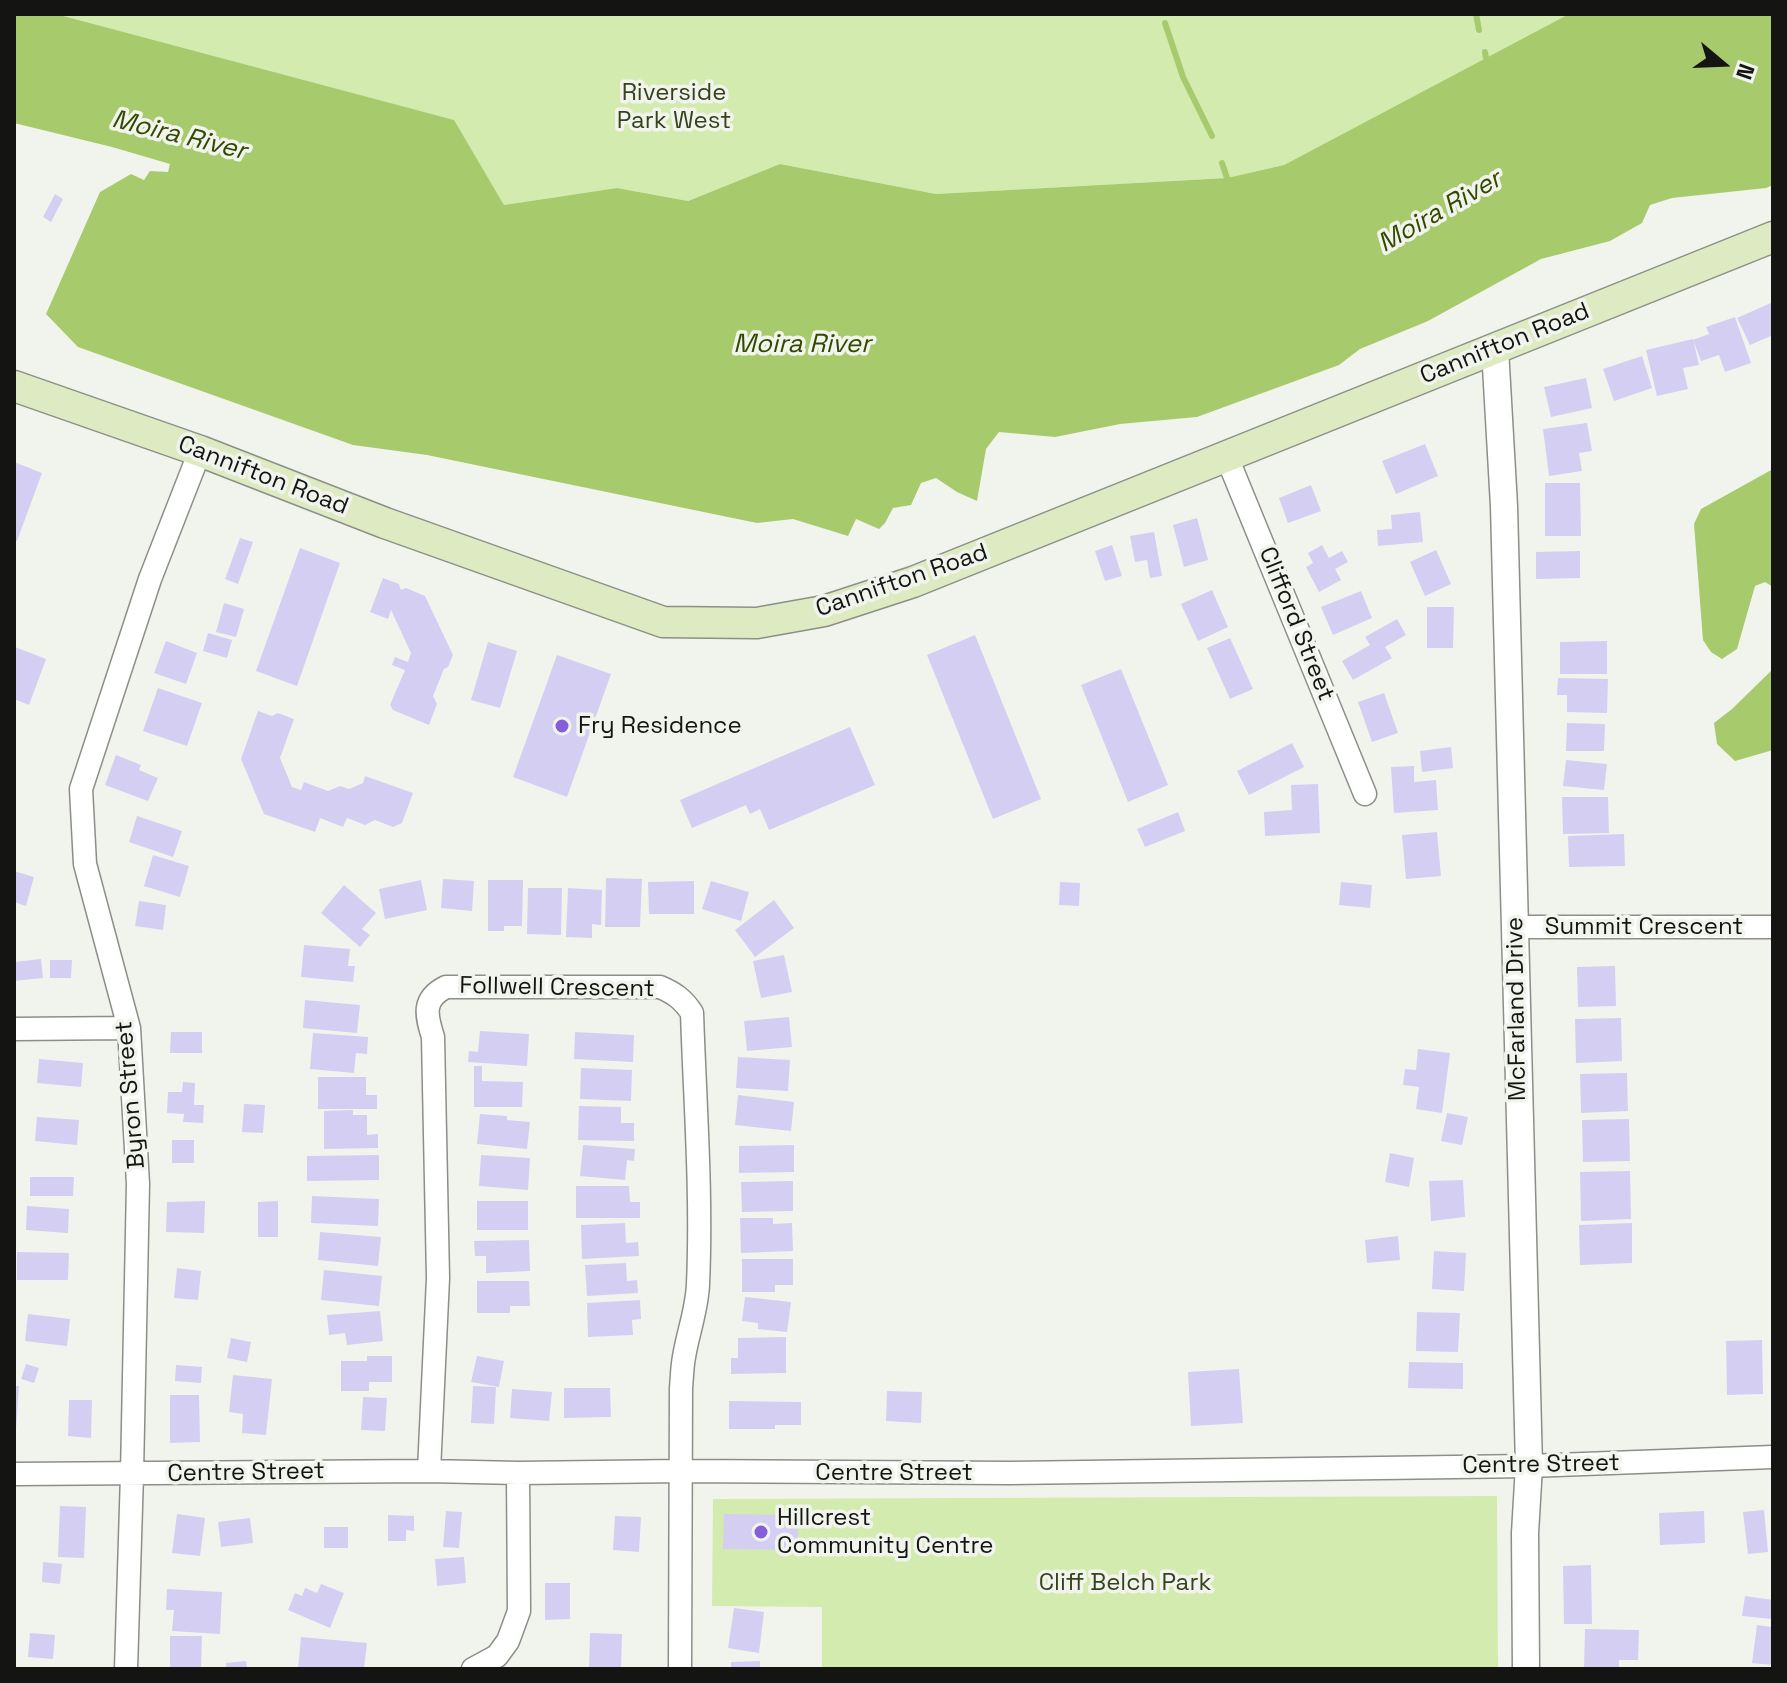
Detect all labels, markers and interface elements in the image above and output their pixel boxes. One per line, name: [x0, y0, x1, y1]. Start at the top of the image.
north arrow: [1683, 24, 1763, 104]
text: N: [1730, 60, 1761, 83]
park label: Riverside Park West: [617, 79, 731, 135]
water label: Moira River: [109, 104, 249, 168]
water label: Moira River: [1373, 164, 1507, 260]
street label: Cannifton Road: [1416, 297, 1594, 391]
water label: Moira River: [733, 329, 871, 361]
street label: Cannifton Road: [174, 430, 352, 522]
street label: Cannifton Road: [812, 538, 992, 624]
street label: Clifford Street: [1252, 543, 1340, 705]
place label: Fry Residence: [578, 712, 742, 740]
marker: Fry Residence: [553, 717, 571, 735]
street label: Summit Crescent: [1545, 913, 1743, 941]
street label: McFarland Drive: [1501, 917, 1533, 1101]
street label: Follwell Crescent: [459, 972, 655, 1004]
street label: Byron Street: [110, 1020, 152, 1170]
street label: Centre Street: [1462, 1449, 1620, 1481]
street label: Centre Street: [167, 1457, 325, 1489]
street label: Centre Street: [815, 1459, 973, 1487]
place label: Hillcrest Community Centre: [777, 1504, 993, 1560]
marker: Hillcrest Community Centre: [752, 1523, 770, 1541]
park label: Cliff Belch Park: [1039, 1569, 1211, 1597]

